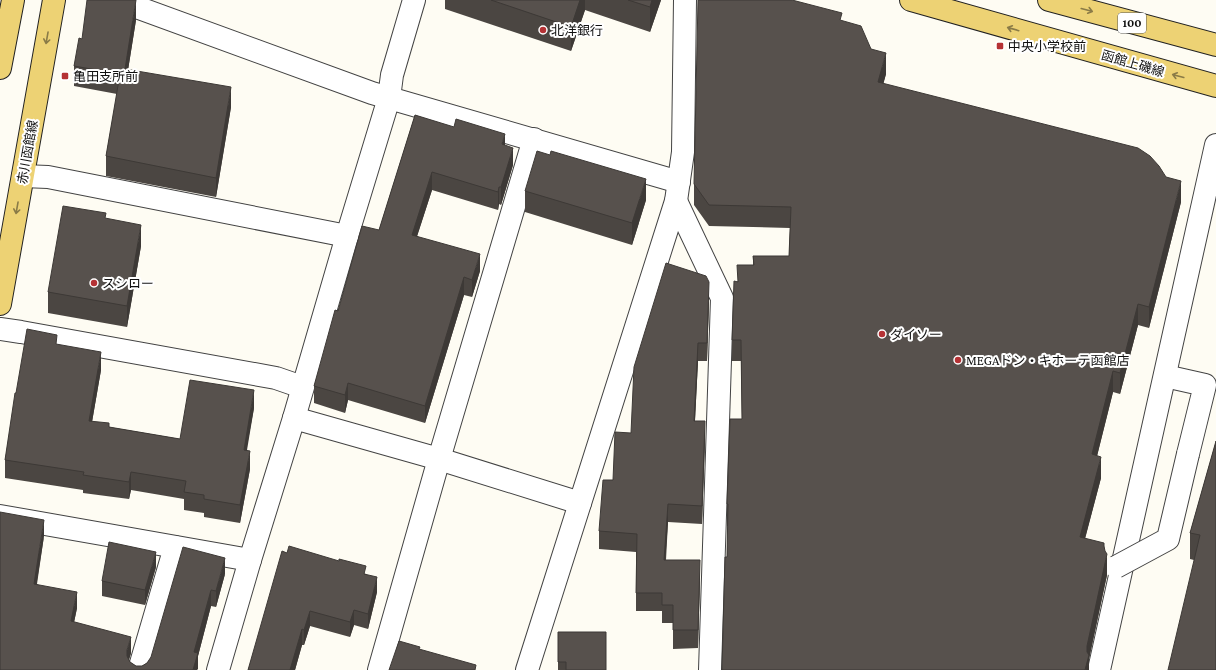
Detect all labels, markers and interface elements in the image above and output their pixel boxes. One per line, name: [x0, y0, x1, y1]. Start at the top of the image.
one-way arrow: [1080, 7, 1093, 14]
road number: 100: [1118, 13, 1146, 33]
place label: 北洋銀行: [551, 23, 603, 38]
marker: 北洋銀行: [538, 25, 548, 35]
one-way arrow: [1007, 25, 1020, 32]
one-way arrow: [43, 32, 51, 45]
place label: 中央小学校前: [1008, 39, 1086, 54]
marker: 中央小学校前: [995, 41, 1005, 51]
street label: 函館上磯線: [1100, 47, 1166, 80]
place label: 亀田支所前: [73, 69, 138, 84]
marker: 亀田支所前: [60, 71, 70, 81]
one-way arrow: [1172, 71, 1185, 79]
street label: 赤川函館線: [14, 119, 41, 185]
one-way arrow: [13, 201, 21, 214]
place label: スシロー: [102, 276, 154, 291]
marker: スシロー: [89, 278, 99, 288]
place label: ダイソー: [890, 327, 942, 342]
marker: ダイソー: [877, 329, 887, 339]
place label: MEGAドン・キホーテ函館店: [966, 353, 1129, 368]
marker: MEGAドン・キホーテ函館店: [953, 355, 963, 365]

